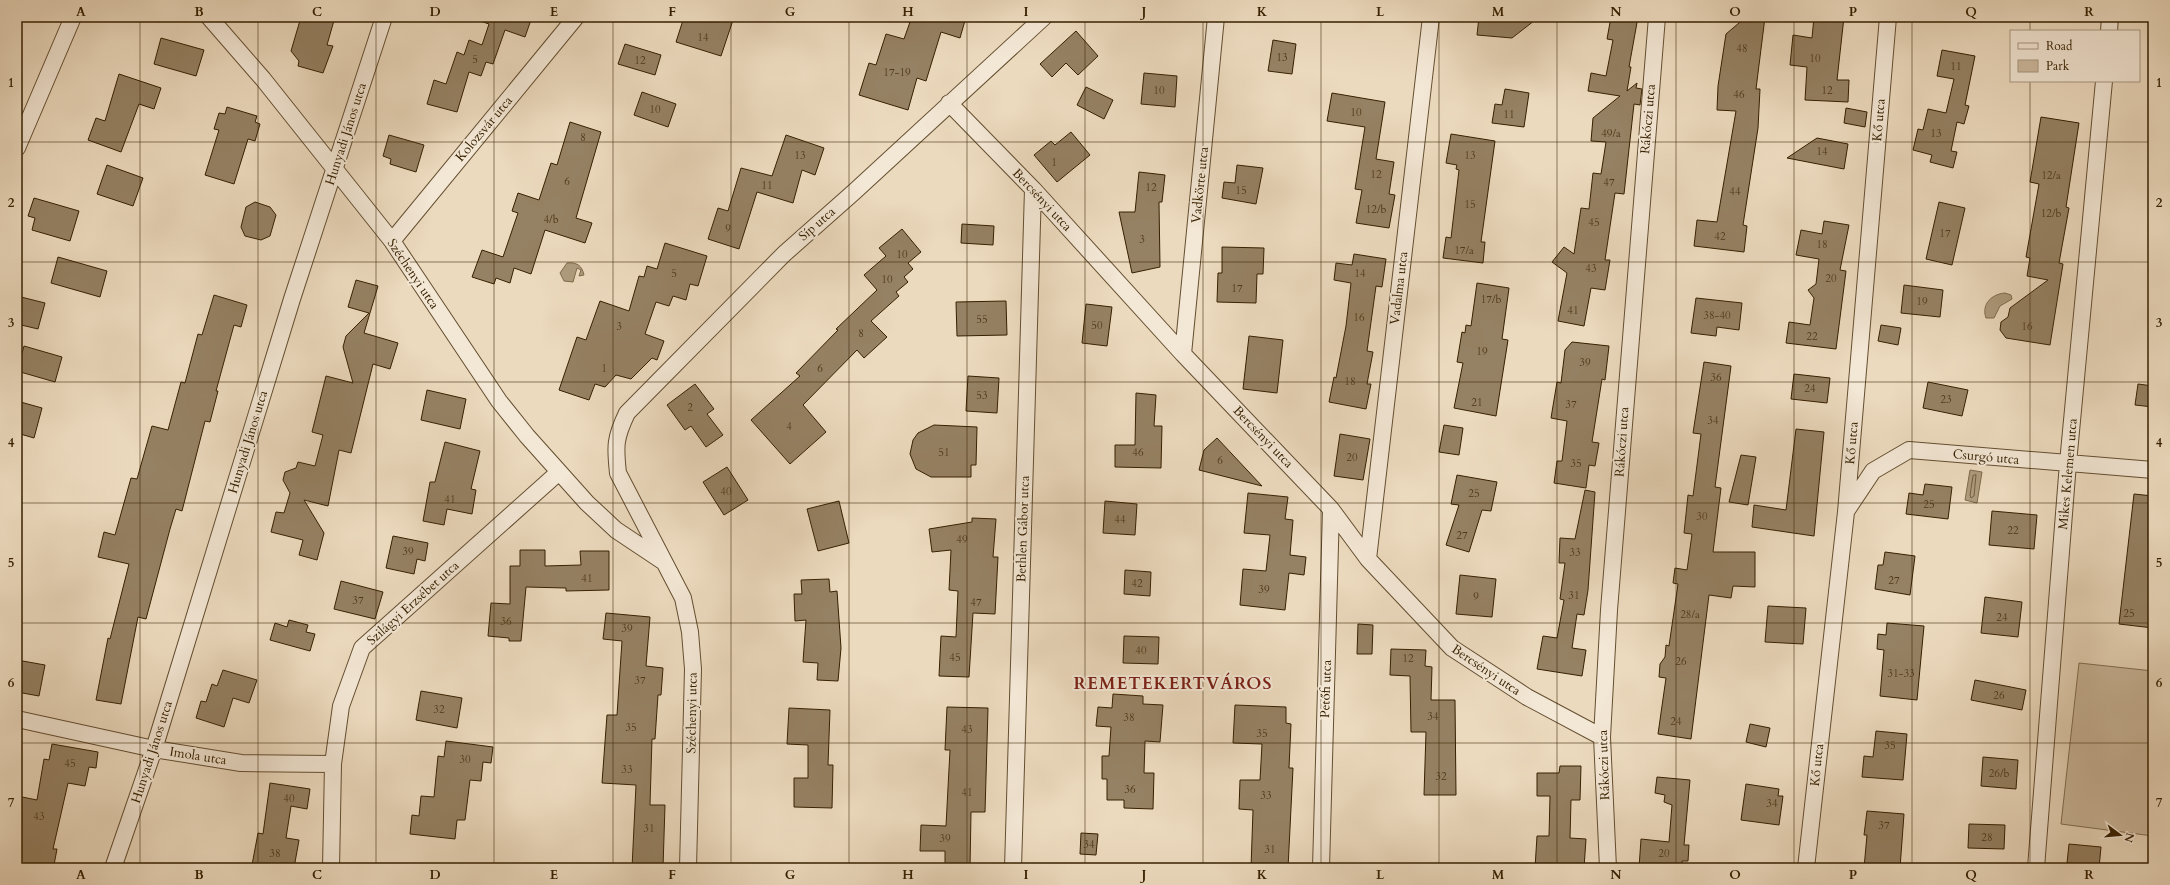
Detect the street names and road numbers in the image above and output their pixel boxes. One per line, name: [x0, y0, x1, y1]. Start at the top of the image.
street label: Hunyadi János utca: [321, 80, 371, 188]
street label: Rákóczi utca: [1636, 83, 1660, 155]
street label: Kolozsvár utca: [451, 92, 517, 166]
street label: Kő utca: [1868, 97, 1890, 142]
street label: Vadkörte utca: [1187, 145, 1213, 224]
street label: Bercsényi utca: [1008, 165, 1076, 236]
street label: Síp utca: [795, 203, 840, 245]
street label: Széchenyi utca: [383, 235, 443, 313]
street label: Vadalma utca: [1386, 250, 1412, 326]
street label: Hunyadi János utca: [224, 388, 272, 496]
street label: Bercsényi utca: [1229, 402, 1297, 472]
street label: Rákóczi utca: [1611, 406, 1633, 478]
street label: Mikes Kelemen utca: [2054, 417, 2082, 531]
street label: Kő utca: [1841, 420, 1863, 465]
street label: Csurgó utca: [1952, 445, 2020, 469]
street label: Bethlen Gábor utca: [1012, 475, 1034, 583]
street label: Szilágyi Erzsébet utca: [363, 556, 463, 649]
street label: Bercsényi utca: [1448, 640, 1524, 700]
street label: Petőfi utca: [1316, 659, 1336, 718]
street label: Széchenyi utca: [682, 672, 702, 754]
street label: Hunyadi János utca: [127, 698, 177, 806]
street label: Rákóczi utca: [1594, 729, 1614, 800]
street label: Kő utca: [1806, 742, 1828, 787]
street label: Imola utca: [168, 743, 228, 769]

